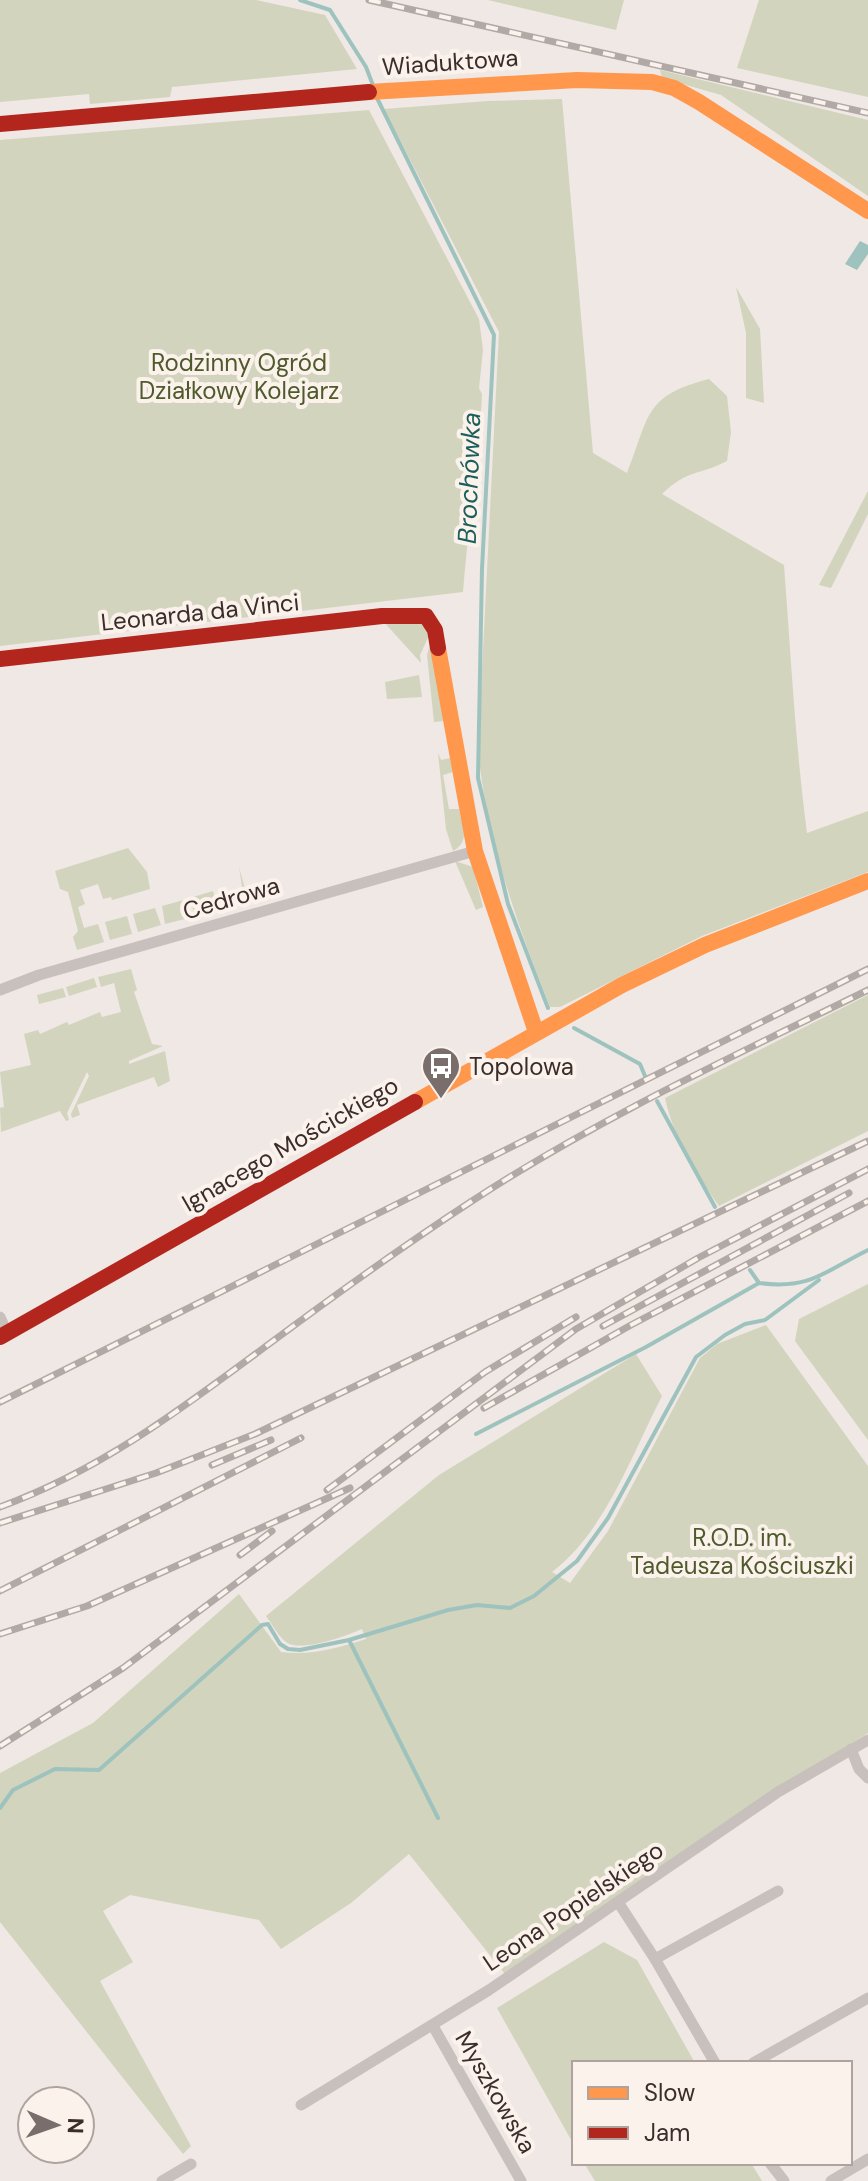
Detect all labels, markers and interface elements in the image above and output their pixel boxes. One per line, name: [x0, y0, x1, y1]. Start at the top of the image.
street label: Wiaduktowa: [381, 42, 519, 82]
park label: Rodzinny Ogród Działkowy Kolejarz: [139, 347, 339, 406]
water label: Brochówka: [450, 411, 488, 545]
street label: Leonarda da Vinci: [99, 586, 301, 638]
street label: Cedrowa: [179, 869, 283, 927]
bus stop icon: Topolowa: [420, 1045, 462, 1100]
place label: Topolowa: [469, 1051, 574, 1082]
street label: Ignacego Mościckiego: [176, 1069, 404, 1219]
park label: R.O.D. im. Tadeusza Kościuszki: [630, 1522, 854, 1581]
street label: Leona Popielskiego: [477, 1834, 669, 1978]
street label: Myszkowska: [449, 2025, 543, 2159]
legend: [572, 2061, 852, 2165]
text: Slow: [644, 2077, 695, 2108]
north arrow: [16, 2085, 96, 2165]
text: N: [61, 2117, 90, 2134]
text: Jam: [644, 2117, 690, 2148]

